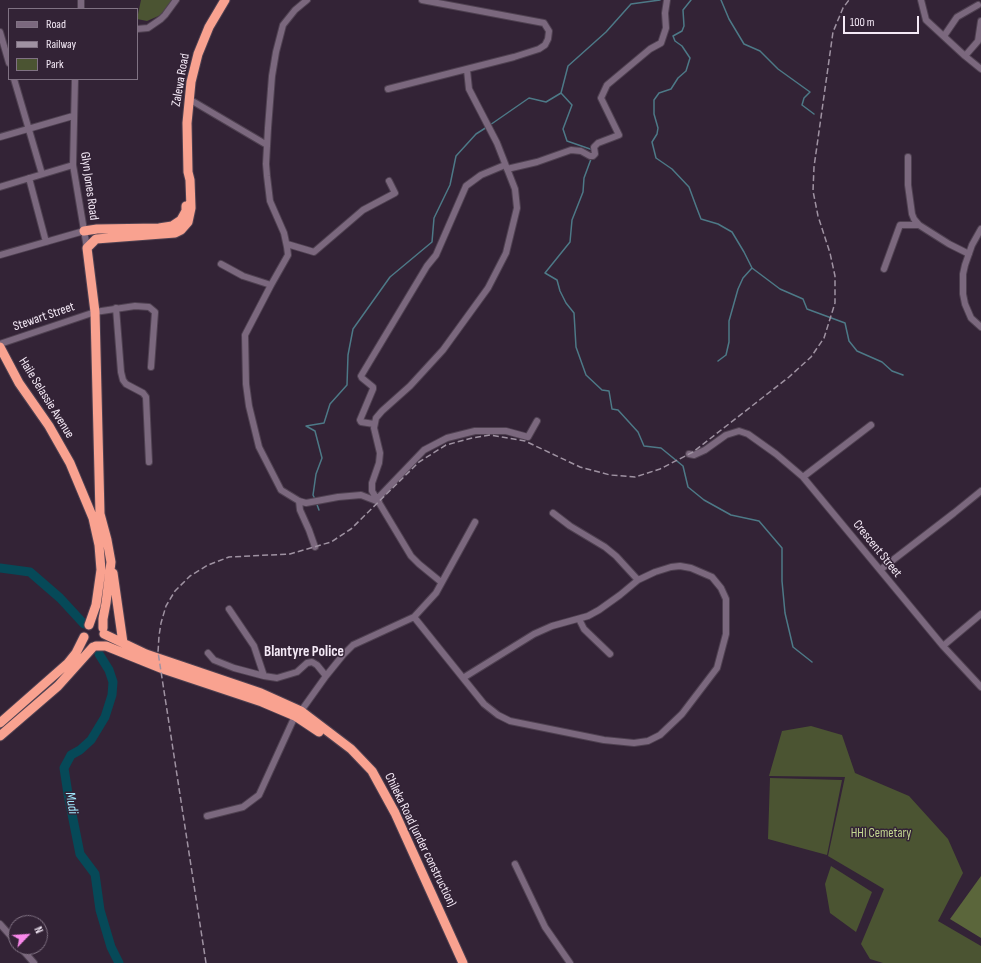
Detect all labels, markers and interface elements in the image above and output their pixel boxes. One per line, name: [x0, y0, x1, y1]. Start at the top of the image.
legend: [8, 8, 138, 80]
scale bar: [845, 8, 921, 34]
text: 100 m: [850, 15, 875, 30]
text: Road: [46, 17, 66, 32]
text: Railway: [46, 37, 76, 52]
street label: Zalewa Road: [169, 52, 193, 108]
text: Park: [46, 57, 64, 72]
street label: Glyn Jones Road: [76, 151, 102, 221]
street label: Stewart Street: [11, 299, 77, 335]
street label: Haile Selassie Avenue: [15, 355, 77, 441]
street label: Crescent Street: [849, 517, 905, 581]
district label: Blantyre Police: [264, 643, 344, 661]
street label: Chileka Road (under construction): [381, 770, 459, 910]
water label: Mudi: [61, 791, 81, 815]
park label: HHI Cemetary: [851, 826, 911, 842]
north arrow: [8, 915, 48, 955]
text: N: [31, 925, 46, 936]

